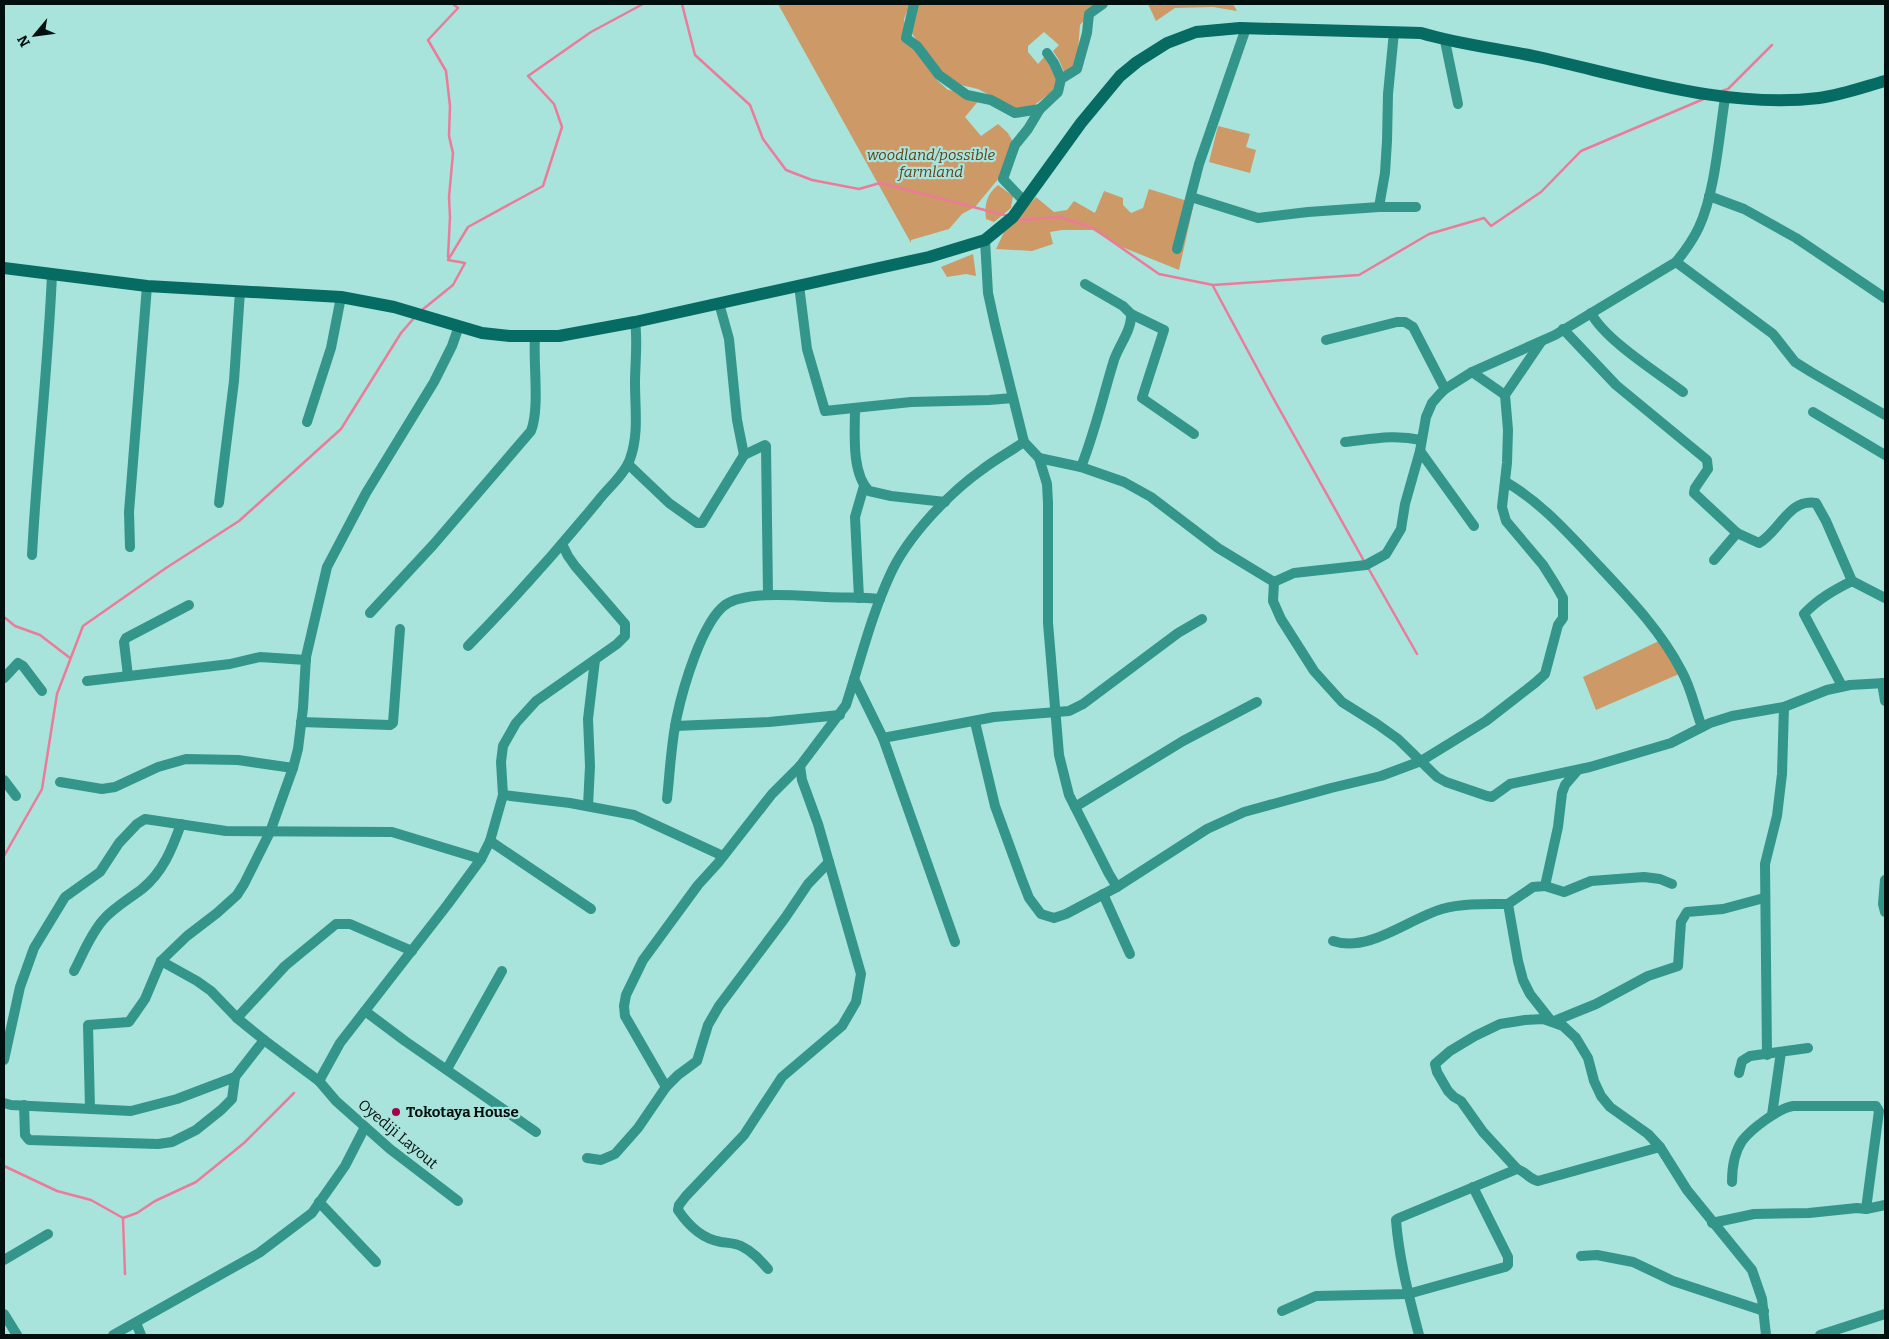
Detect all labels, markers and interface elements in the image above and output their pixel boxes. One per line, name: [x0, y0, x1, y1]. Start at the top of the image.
north arrow: [10, 10, 60, 60]
text: N: [14, 32, 34, 50]
park label: woodland/possible farmland: [867, 146, 996, 181]
street label: Oyediji Layout: [354, 1095, 442, 1173]
place label: Tokotaya House: [406, 1103, 519, 1121]
marker: Tokotaya House: [390, 1106, 402, 1118]

